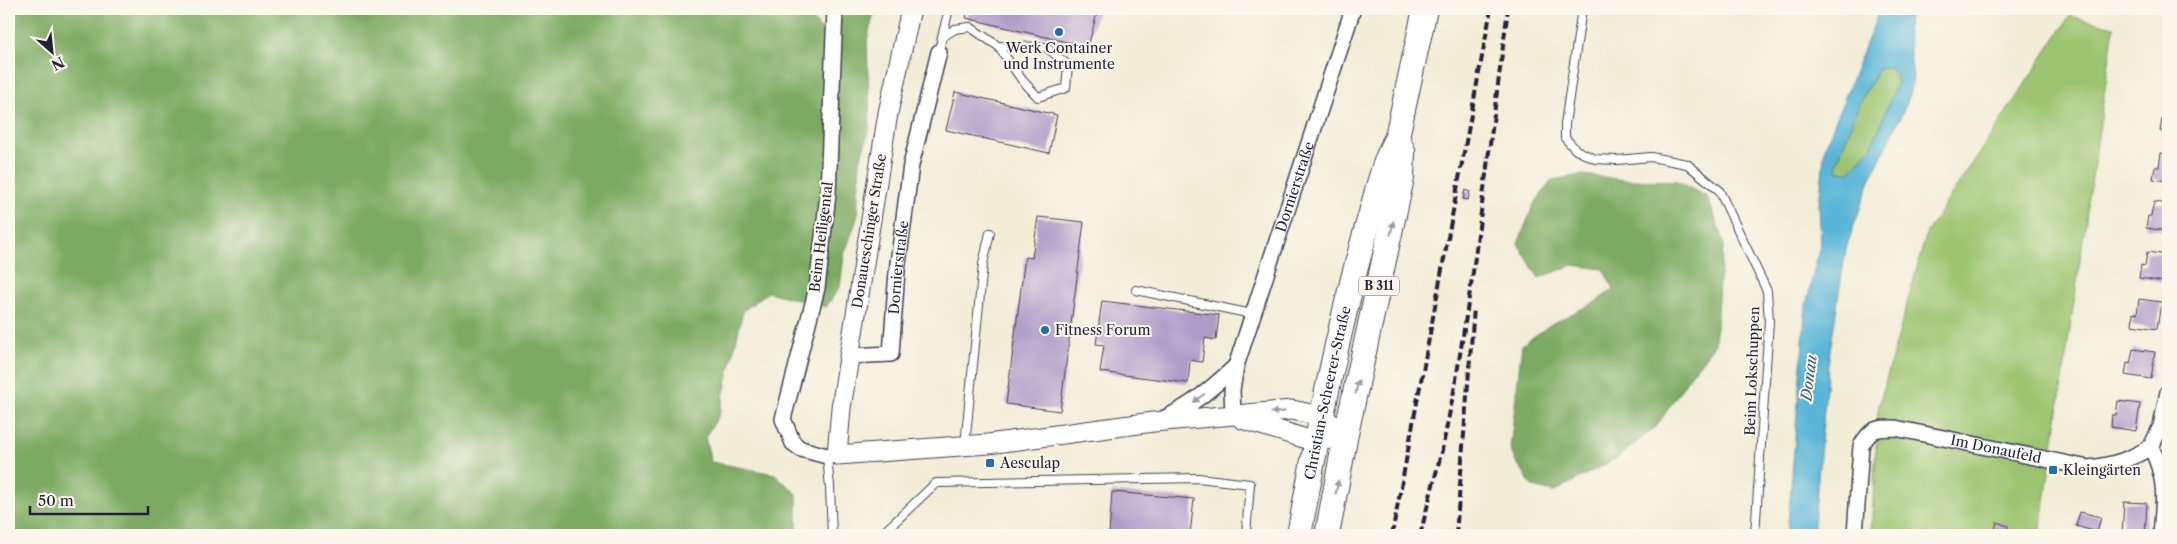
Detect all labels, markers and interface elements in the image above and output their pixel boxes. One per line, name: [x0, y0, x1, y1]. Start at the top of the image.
marker: Werk Container und Instrumente: [1053, 26, 1065, 38]
north arrow: [28, 28, 78, 78]
place label: Werk Container und Instrumente: [1003, 39, 1115, 73]
text: N: [48, 53, 67, 74]
street label: Dornierstraße: [1271, 139, 1318, 234]
street label: Donaueschinger Straße: [848, 152, 890, 310]
street label: Beim Heiligental: [805, 181, 837, 293]
street label: Dornierstraße: [885, 219, 913, 315]
one-way arrow: [1388, 220, 1396, 236]
road number: B 311: [1359, 276, 1399, 296]
street label: Christian-Scheerer-Straße: [1301, 304, 1355, 481]
street label: Beim Lokschuppen: [1741, 306, 1763, 436]
place label: Fitness Forum: [1055, 321, 1150, 339]
marker: Fitness Forum: [1039, 324, 1051, 336]
water label: Donau: [1796, 354, 1821, 403]
one-way arrow: [1353, 379, 1361, 394]
one-way arrow: [1193, 393, 1206, 404]
one-way arrow: [1269, 408, 1285, 416]
street label: Im Donaufeld: [1949, 431, 2043, 467]
place label: Aesculap: [999, 454, 1060, 472]
marker: Aesculap: [984, 457, 996, 469]
place label: Kleingärten: [2063, 461, 2141, 479]
marker: Kleingärten: [2047, 464, 2059, 476]
one-way arrow: [1333, 479, 1341, 495]
scale bar: [30, 484, 148, 516]
text: 50 m: [38, 491, 74, 510]

